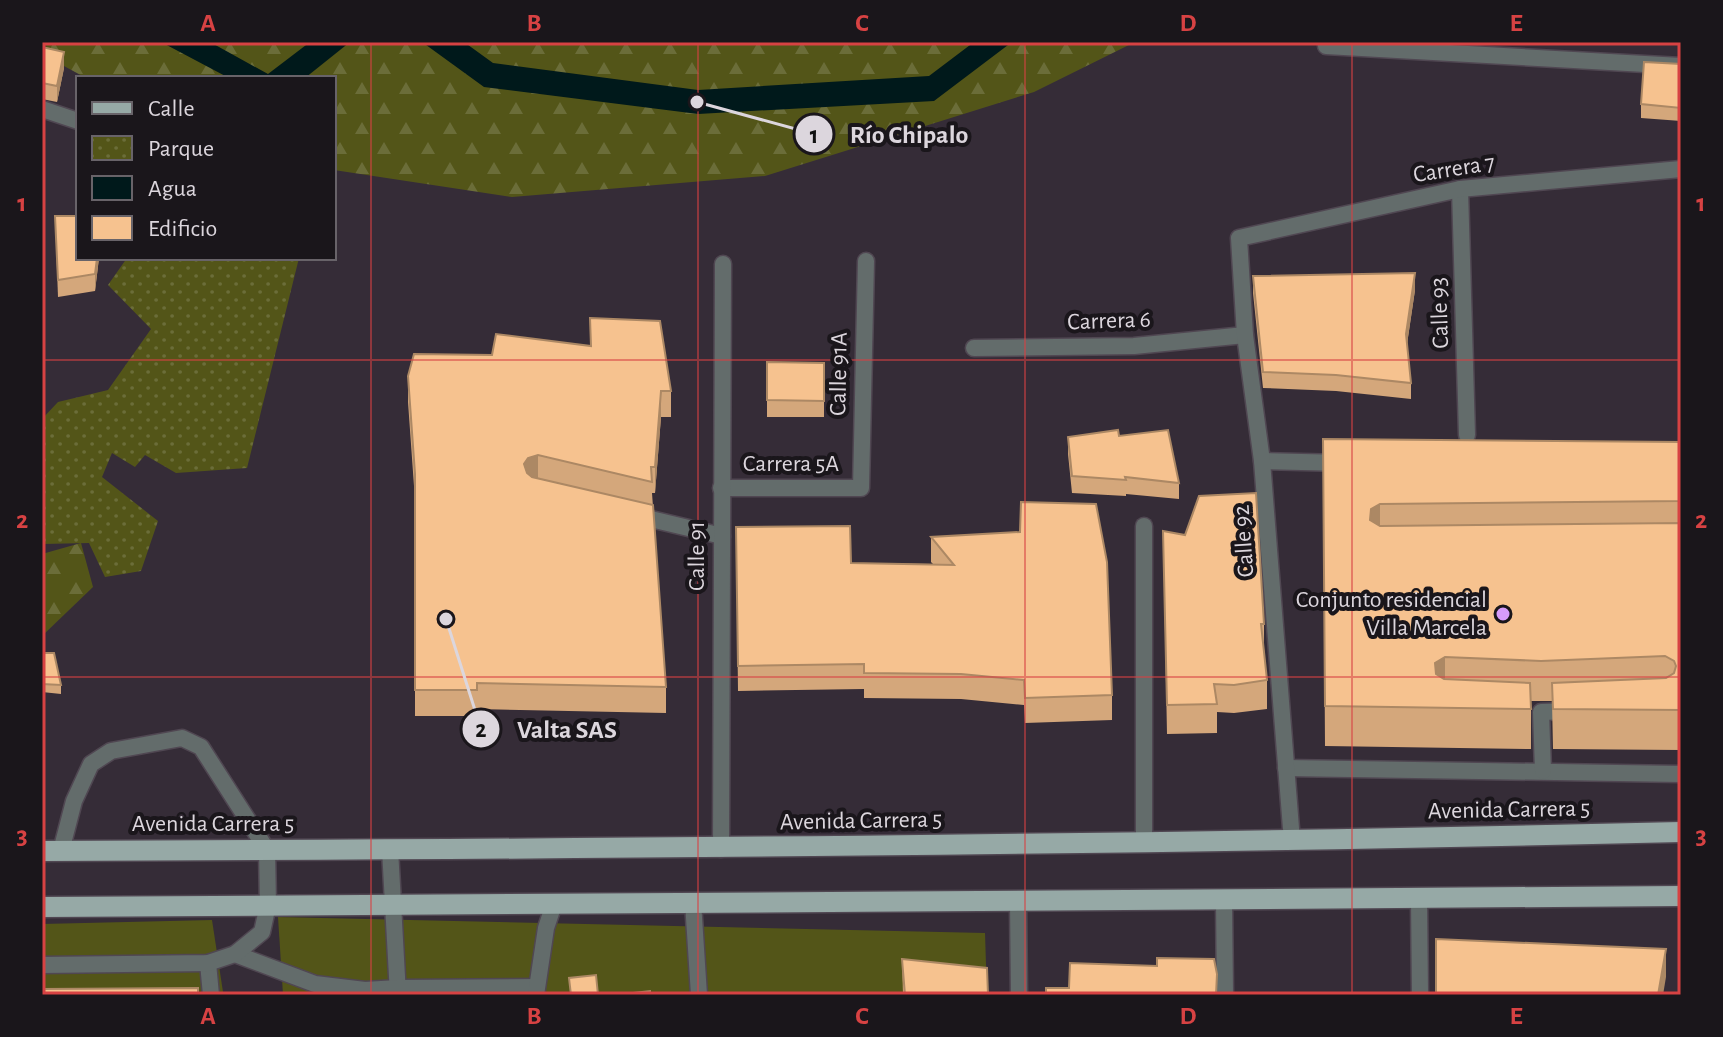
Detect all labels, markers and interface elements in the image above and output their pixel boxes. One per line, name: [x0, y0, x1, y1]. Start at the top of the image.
text: A: [200, 10, 216, 36]
text: B: [526, 10, 542, 36]
text: C: [855, 10, 869, 36]
text: D: [1179, 10, 1197, 36]
text: E: [1509, 10, 1523, 36]
legend: [76, 76, 336, 260]
text: Calle: [148, 97, 195, 121]
callout: Río Chipalo: [794, 109, 985, 159]
text: Río Chipalo: [850, 122, 968, 148]
text: 1: [810, 124, 818, 148]
text: Parque: [148, 137, 214, 161]
street label: Carrera 7: [1411, 151, 1497, 187]
text: Agua: [148, 177, 197, 201]
text: 1: [17, 190, 27, 216]
text: 1: [1696, 190, 1706, 216]
text: Edificio: [148, 217, 217, 241]
street label: Calle 93: [1427, 277, 1453, 349]
street label: Carrera 6: [1067, 308, 1151, 334]
street label: Calle 91A: [826, 332, 852, 416]
street label: Carrera 5A: [743, 452, 839, 476]
street label: Calle 92: [1229, 504, 1259, 578]
text: 2: [16, 507, 28, 533]
text: 2: [1695, 507, 1707, 533]
street label: Calle 91: [685, 521, 709, 591]
place label: Conjunto residencial Villa Marcela: [1296, 588, 1487, 640]
marker: Conjunto residencial Villa Marcela: [1494, 605, 1512, 623]
callout: Valta SAS: [461, 704, 632, 754]
text: Valta SAS: [517, 717, 617, 743]
text: 2: [475, 718, 487, 742]
street label: Avenida Carrera 5: [1428, 797, 1590, 823]
street label: Avenida Carrera 5: [780, 808, 942, 834]
street label: Avenida Carrera 5: [132, 812, 294, 836]
text: 3: [16, 823, 28, 849]
text: 3: [1695, 823, 1707, 849]
text: A: [200, 1003, 216, 1029]
text: B: [526, 1003, 542, 1029]
text: C: [855, 1003, 869, 1029]
text: D: [1179, 1003, 1197, 1029]
text: E: [1509, 1003, 1523, 1029]

